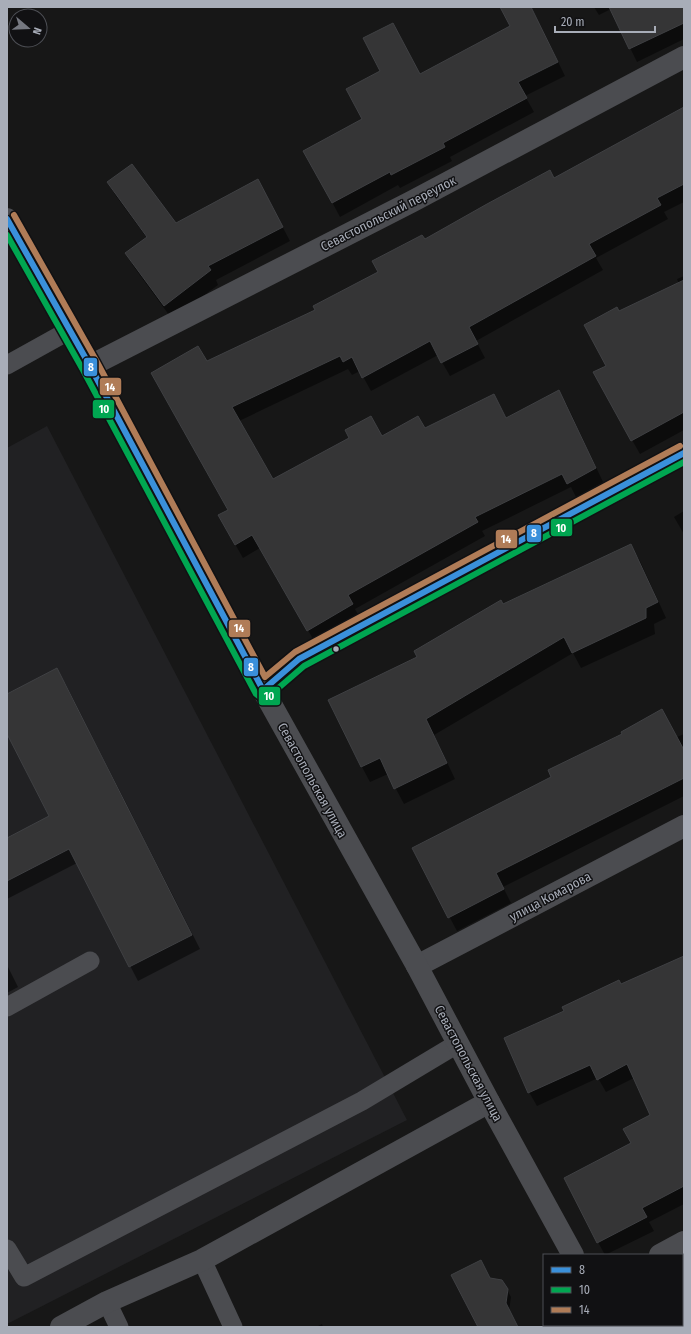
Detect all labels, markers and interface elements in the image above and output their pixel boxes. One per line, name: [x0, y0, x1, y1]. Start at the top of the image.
north arrow: [8, 8, 48, 48]
scale bar: [555, 8, 655, 34]
text: 20 m: [561, 15, 585, 29]
text: N: [30, 26, 44, 36]
street label: Севастопольский переулок: [318, 173, 458, 254]
line badge: 8: [83, 357, 98, 377]
text: 8: [88, 361, 94, 374]
line badge: 14: [99, 377, 122, 396]
text: 14: [105, 381, 115, 394]
line badge: 10: [92, 399, 115, 419]
text: 10: [99, 403, 109, 416]
line badge: 10: [550, 518, 573, 537]
text: 10: [556, 522, 566, 535]
line badge: 8: [526, 524, 542, 543]
text: 8: [531, 527, 537, 540]
line badge: 14: [495, 529, 518, 549]
text: 14: [501, 533, 511, 546]
line badge: 14: [228, 619, 251, 638]
text: 14: [234, 622, 244, 635]
unlabelled marker: [331, 644, 341, 654]
line badge: 8: [243, 657, 259, 677]
text: 8: [248, 661, 254, 674]
line badge: 10: [258, 686, 281, 706]
text: 10: [264, 690, 274, 703]
street label: Севастопольская улица: [275, 720, 350, 840]
street label: улица Комарова: [507, 869, 594, 924]
street label: Севастопольская улица: [432, 1003, 505, 1124]
legend: [543, 1254, 683, 1326]
text: 8: [579, 1263, 585, 1277]
text: 10: [579, 1283, 590, 1297]
text: 14: [579, 1303, 590, 1317]

